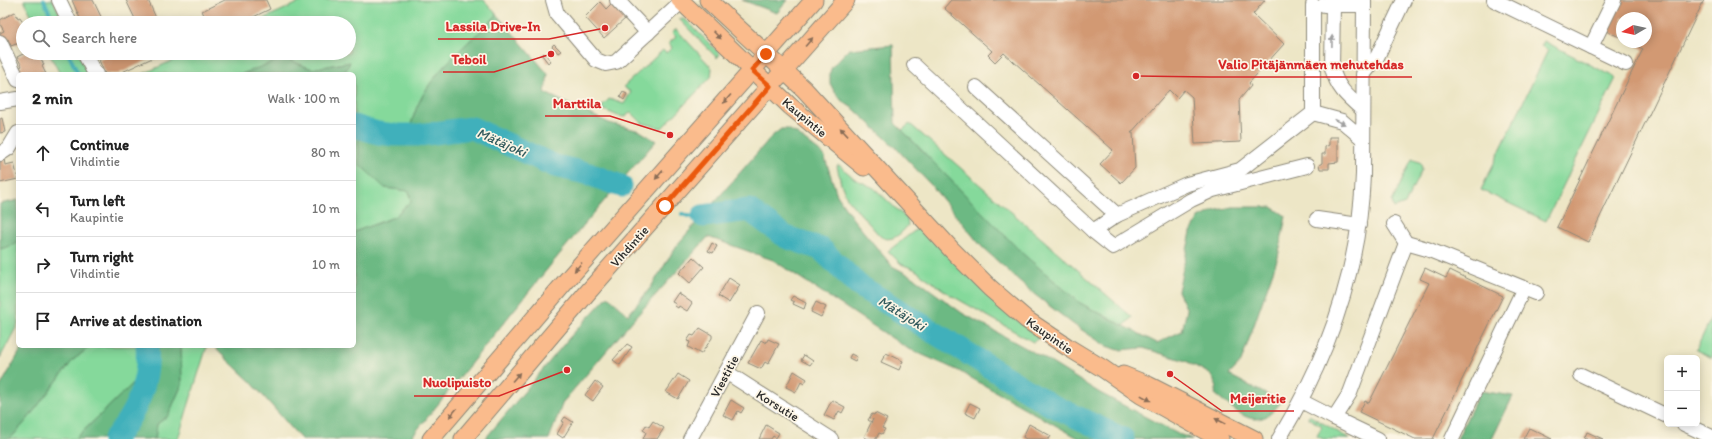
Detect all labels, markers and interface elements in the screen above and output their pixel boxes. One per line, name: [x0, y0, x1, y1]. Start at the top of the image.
north arrow: [1616, 12, 1652, 48]
callout: Lassila Drive-In: [438, 13, 549, 39]
search box: [16, 16, 356, 60]
text: Lassila Drive-In: [445, 18, 541, 35]
icon: search: [30, 27, 52, 49]
text: Search here: [62, 29, 137, 47]
one-way arrow: [712, 30, 722, 40]
one-way arrow: [1329, 34, 1335, 47]
one-way arrow: [805, 37, 814, 47]
route end: [757, 45, 775, 63]
callout: Teboil: [443, 46, 494, 72]
text: Teboil: [450, 51, 488, 68]
callout: Valio Pitäjänmäen mehutehdas: [1210, 51, 1412, 77]
text: Valio Pitäjänmäen mehutehdas: [1218, 56, 1404, 73]
text: 2 min: [32, 88, 72, 108]
callout: Marttila: [545, 90, 610, 116]
text: Walk · 100 m: [267, 91, 340, 106]
one-way arrow: [722, 94, 731, 104]
street label: Kaupintie: [779, 94, 830, 140]
text: Marttila: [553, 95, 602, 112]
one-way arrow: [1334, 119, 1346, 125]
water label: Mätäjoki: [474, 124, 530, 161]
one-way arrow: [839, 127, 848, 137]
text: Continue: [70, 136, 129, 154]
icon: ahead: [32, 142, 54, 164]
text: 80 m: [311, 145, 340, 160]
text: Vihdintie: [70, 154, 120, 169]
one-way arrow: [655, 171, 664, 180]
text: Turn left: [70, 192, 125, 210]
route start: [656, 197, 674, 215]
icon: left: [32, 198, 54, 220]
text: 10 m: [312, 201, 340, 216]
text: Kaupintie: [70, 210, 124, 225]
street label: Vihdintie: [607, 223, 652, 270]
text: Turn right: [70, 248, 134, 266]
icon: right: [32, 254, 54, 276]
text: 10 m: [312, 257, 340, 272]
one-way arrow: [574, 262, 583, 272]
text: Vihdintie: [70, 266, 120, 281]
water label: Mätäjoki: [875, 292, 930, 335]
icon: arrive: [32, 310, 54, 332]
text: Arrive at destination: [70, 312, 202, 330]
street label: Kaupintie: [1023, 314, 1076, 357]
street label: Viestitie: [707, 353, 742, 400]
map controls: [1664, 355, 1700, 427]
button: +: [1664, 355, 1700, 391]
callout: Nuolipuisto: [414, 370, 499, 396]
one-way arrow: [511, 371, 520, 382]
text: Nuolipuisto: [423, 374, 491, 391]
callout: Meijeritie: [1222, 385, 1294, 411]
street label: Korsutie: [754, 387, 802, 424]
text: Meijeritie: [1230, 390, 1286, 407]
button: −: [1664, 391, 1700, 427]
one-way arrow: [1140, 394, 1152, 401]
one-way arrow: [449, 408, 458, 418]
one-way arrow: [1214, 418, 1225, 424]

